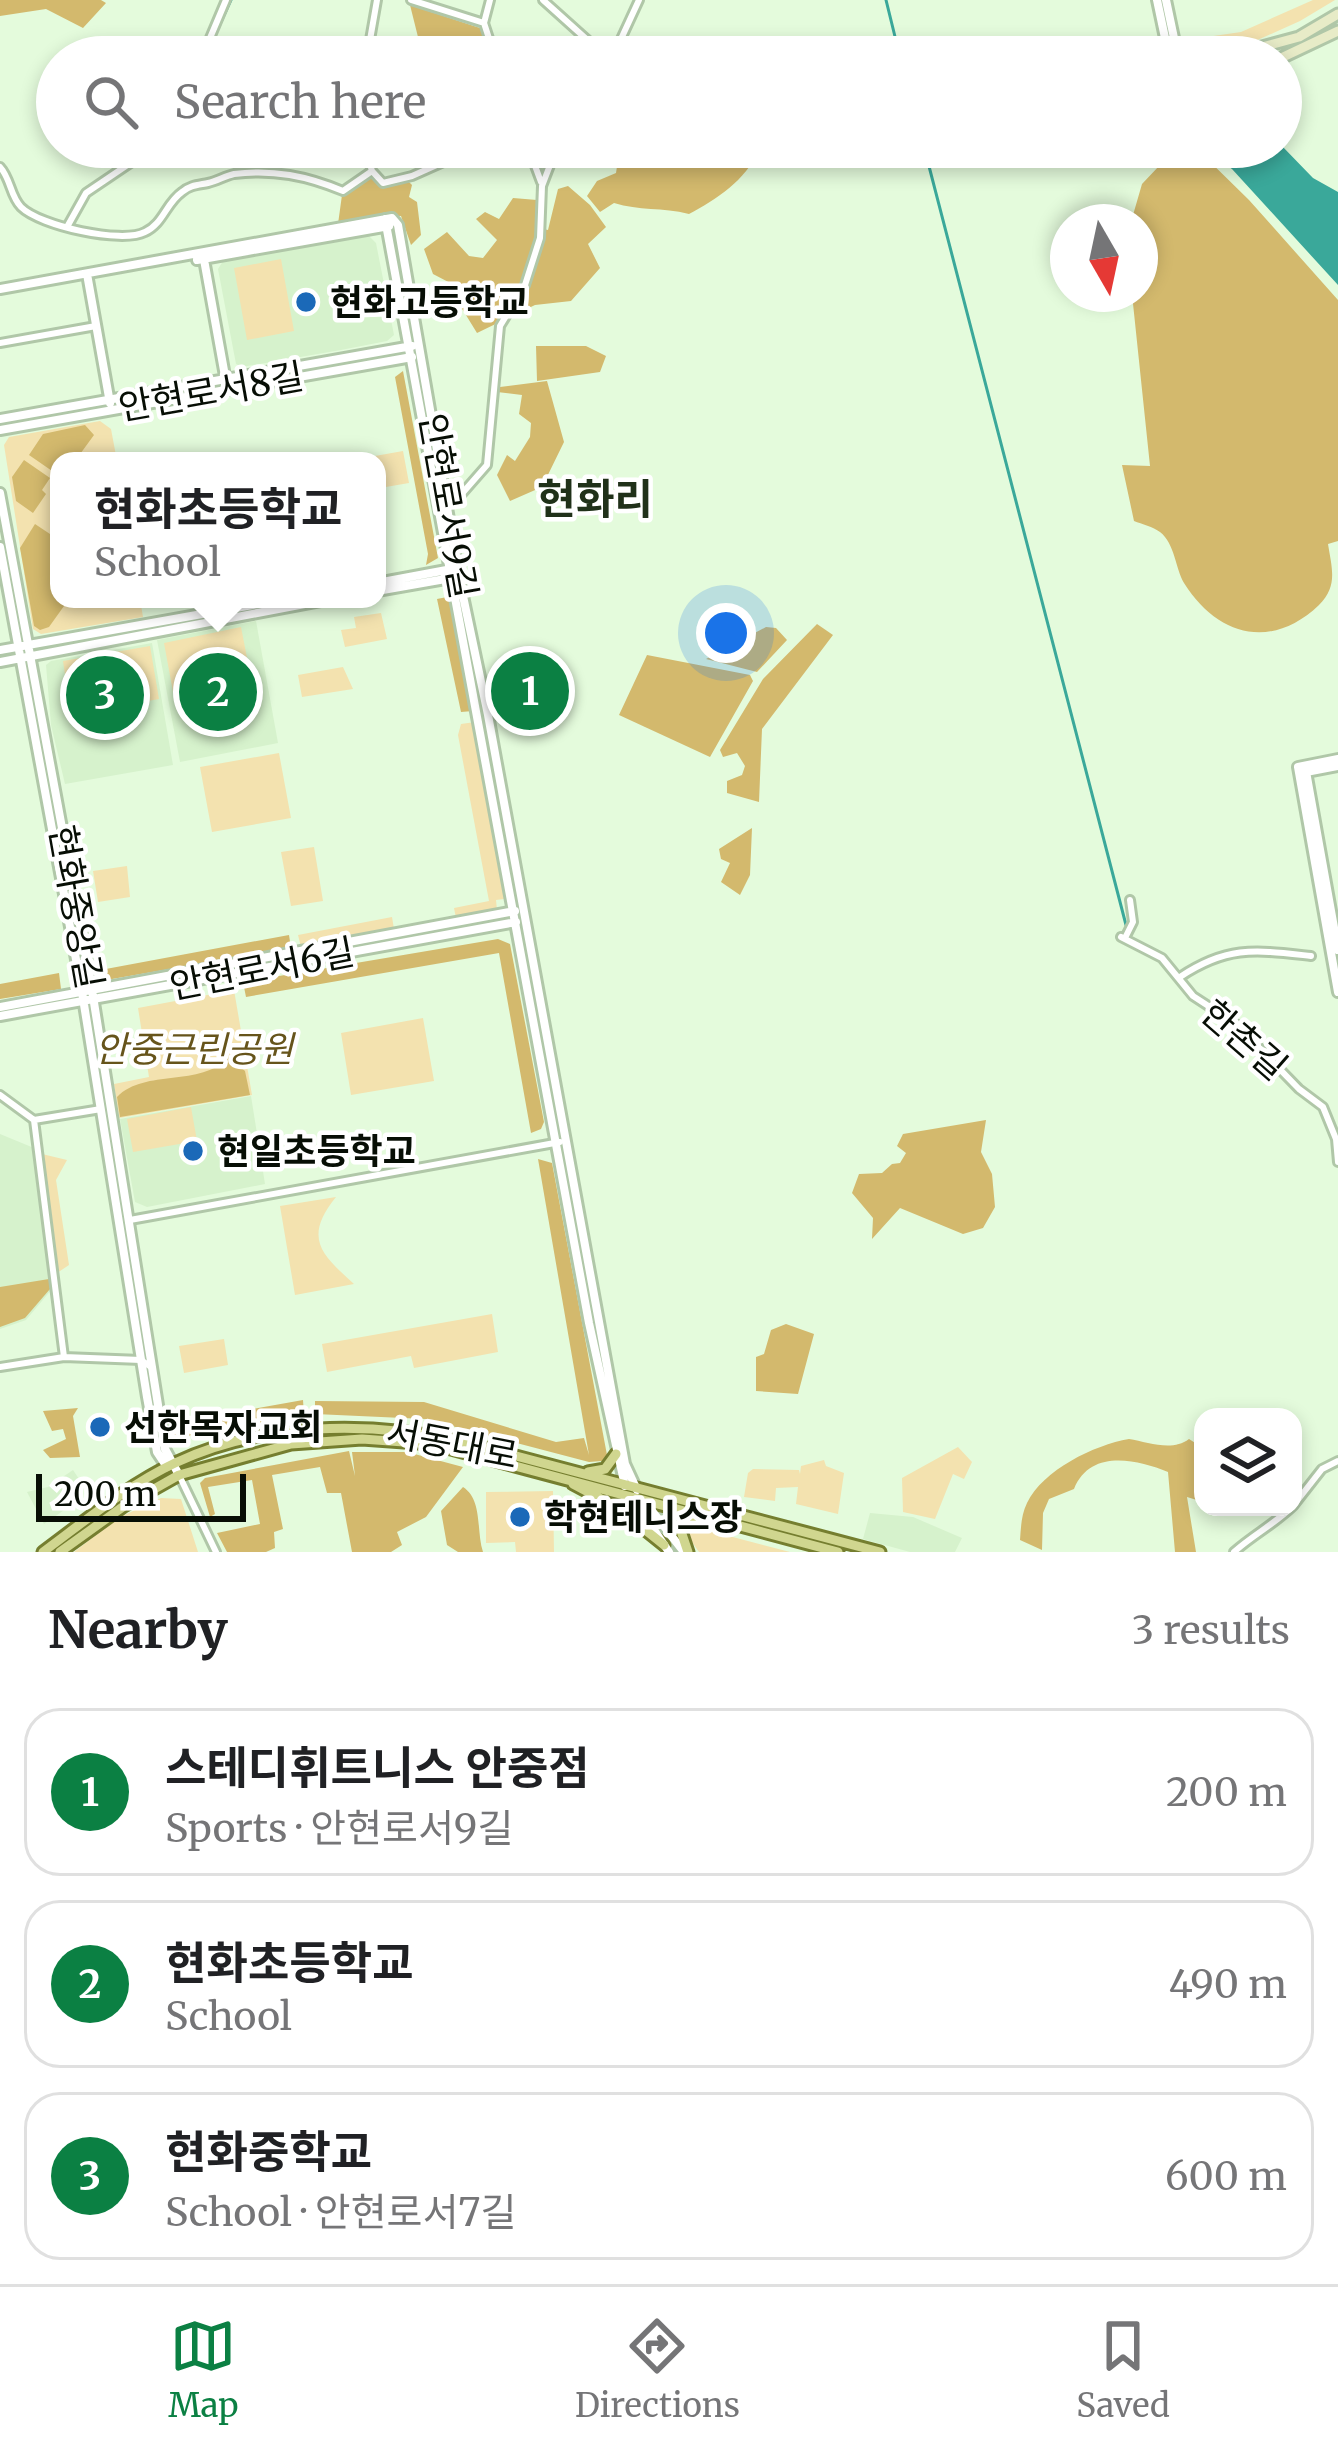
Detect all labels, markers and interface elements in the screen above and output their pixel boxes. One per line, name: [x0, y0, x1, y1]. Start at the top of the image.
search box: [36, 36, 1302, 168]
icon: search: [78, 69, 144, 135]
text: Search here: [174, 74, 426, 130]
north arrow: [1050, 204, 1158, 312]
place label: 현화고등학교: [330, 280, 529, 325]
marker: 현화고등학교: [293, 289, 319, 315]
street label: 안현로서8길: [115, 354, 307, 430]
street label: 안현로서9길: [410, 410, 486, 602]
popup: [50, 452, 386, 608]
district label: 현화리: [537, 473, 653, 525]
text: 현화초등학교: [94, 481, 342, 537]
text: School: [94, 538, 221, 587]
your location: [696, 603, 756, 663]
pin: 1: [491, 646, 569, 736]
pin: 2: [179, 647, 257, 737]
pin: 3: [66, 650, 144, 740]
street label: 현화중앙길: [39, 822, 113, 992]
street label: 안현로서6길: [166, 929, 358, 1009]
street label: 한촌길: [1192, 990, 1296, 1090]
park label: 안중근린공원: [95, 1027, 296, 1072]
place label: 현일초등학교: [217, 1129, 416, 1174]
marker: 현일초등학교: [180, 1138, 206, 1164]
place label: 선한목자교회: [124, 1405, 323, 1450]
map controls: [1194, 1408, 1302, 1516]
button: layers: [1194, 1408, 1302, 1516]
street label: 서동대로: [383, 1409, 521, 1479]
marker: 선한목자교회: [87, 1414, 113, 1440]
scale bar: [36, 1468, 246, 1521]
text: 200 m: [54, 1474, 156, 1515]
place label: 학현테니스장: [544, 1495, 743, 1540]
marker: 학현테니스장: [507, 1504, 533, 1530]
text: Nearby: [48, 1598, 228, 1662]
text: 3 results: [1132, 1606, 1290, 1655]
text: 스테디휘트니스 안중점: [165, 1740, 590, 1796]
text: 1: [81, 1768, 99, 1817]
text: 200 m: [1166, 1768, 1287, 1817]
text: Sports · 안현로서9길: [165, 1804, 513, 1853]
text: 현화초등학교: [165, 1935, 413, 1991]
text: 2: [79, 1960, 101, 2009]
text: 490 m: [1169, 1960, 1287, 2009]
text: School: [165, 1992, 292, 2041]
text: 현화중학교: [165, 2124, 372, 2180]
text: 3: [79, 2152, 101, 2201]
text: 600 m: [1165, 2152, 1287, 2201]
text: School · 안현로서7길: [165, 2188, 516, 2237]
tab: Map: [168, 2313, 239, 2426]
tab: Directions: [575, 2313, 740, 2426]
tab: Saved: [1076, 2313, 1170, 2426]

